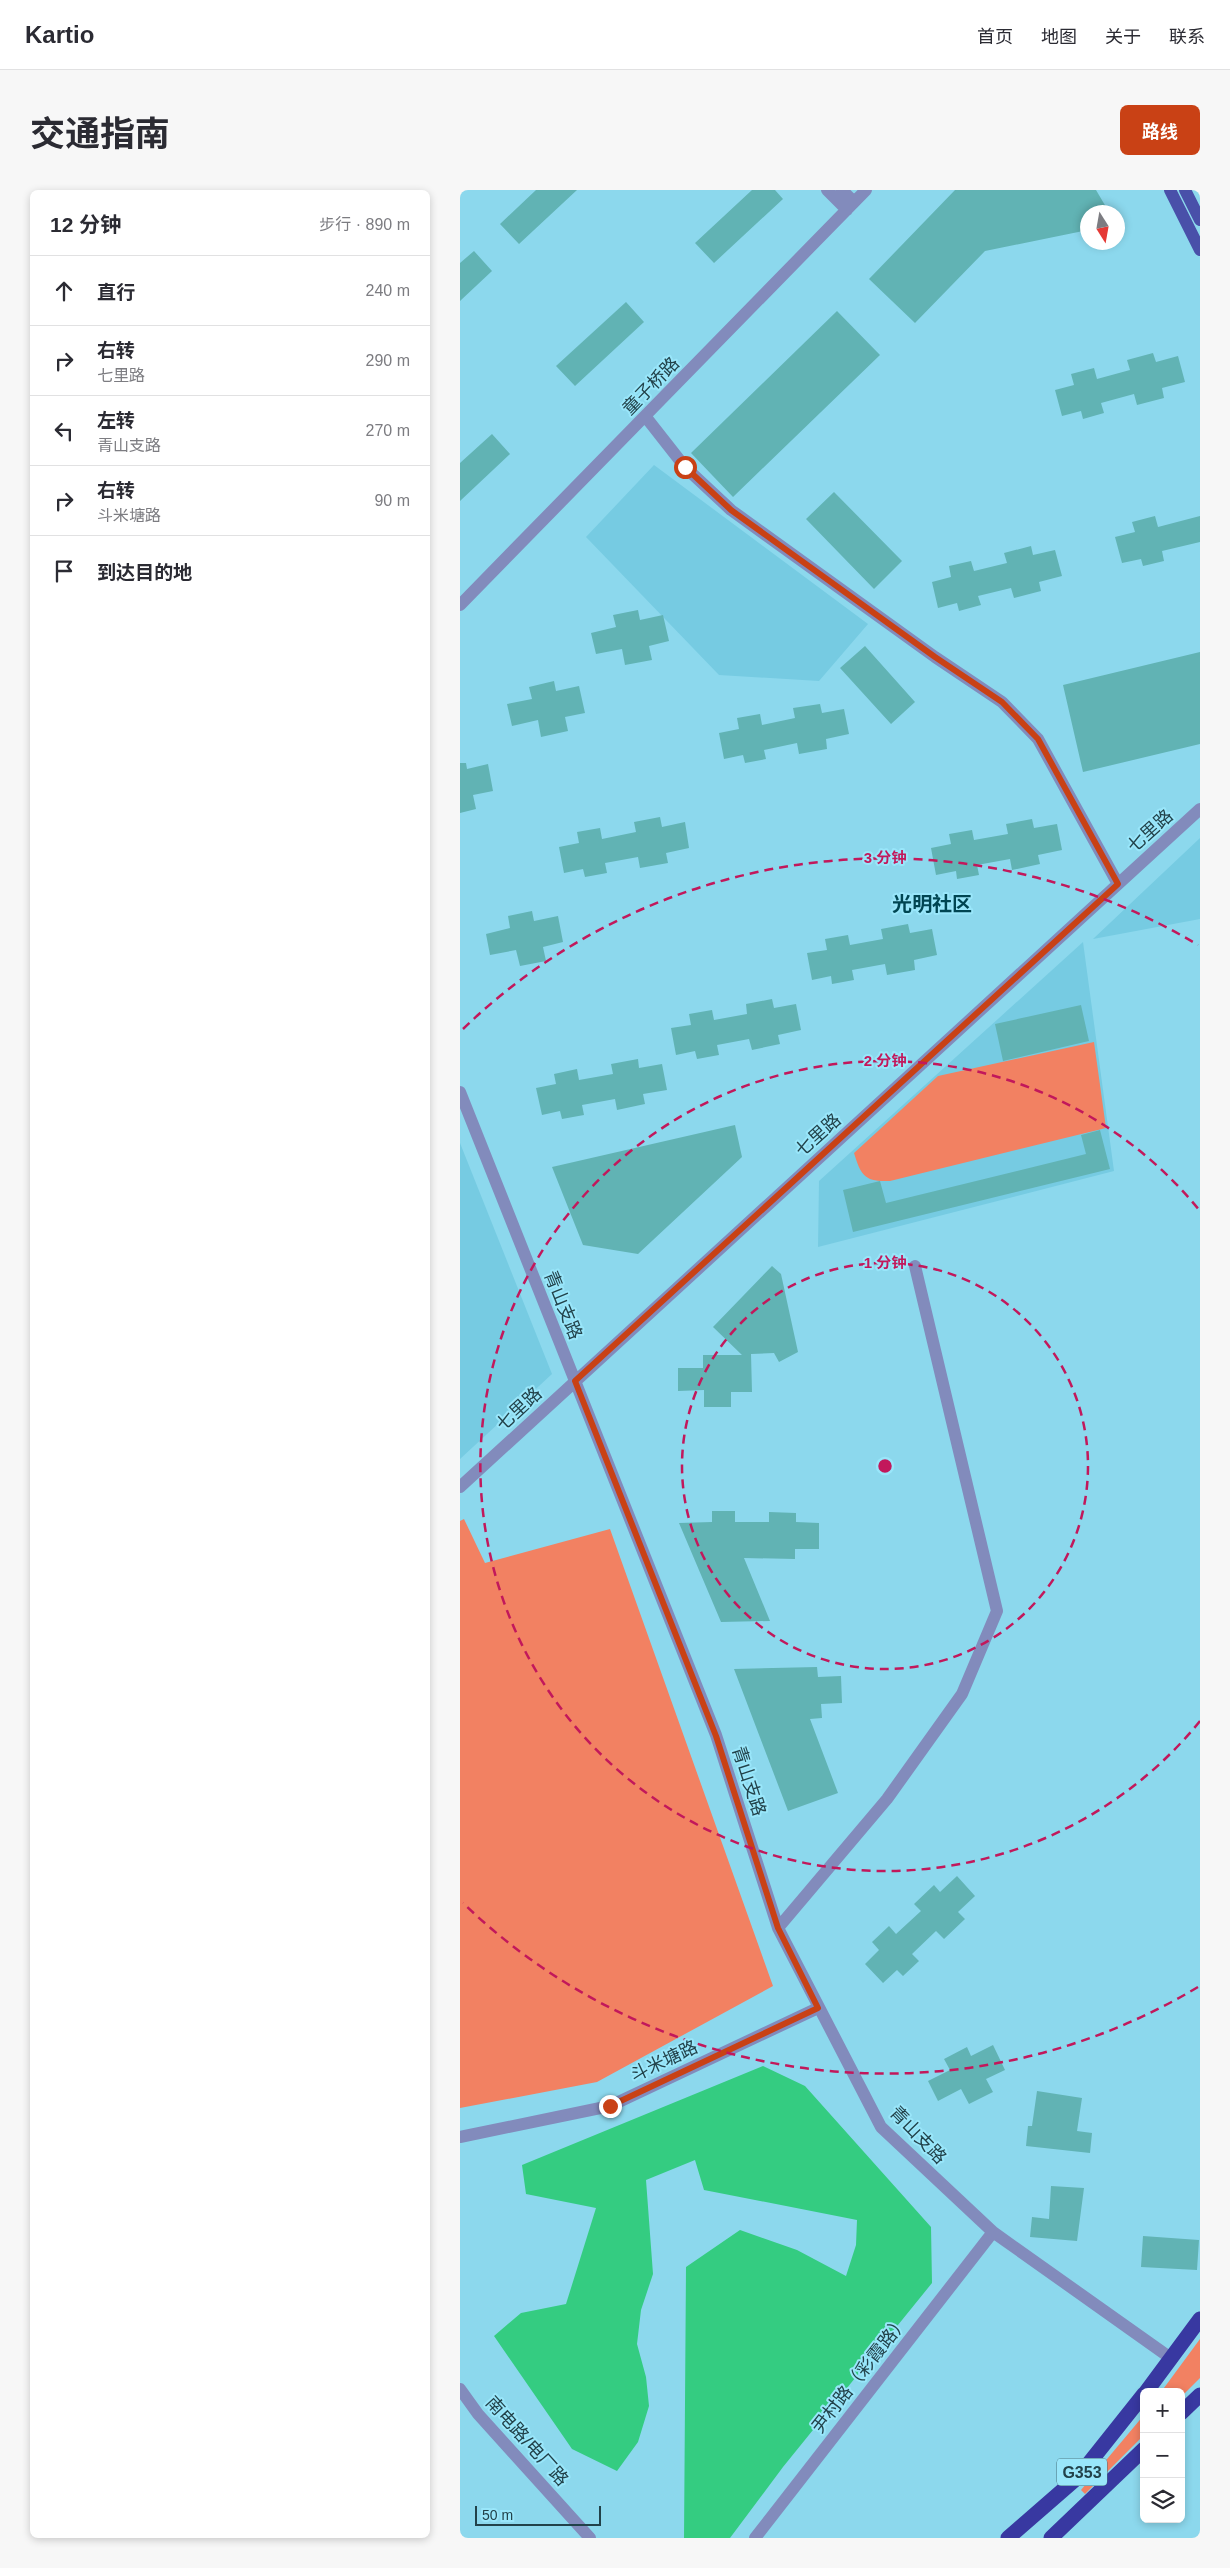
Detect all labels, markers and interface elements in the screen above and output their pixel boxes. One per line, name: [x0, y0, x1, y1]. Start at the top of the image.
text: Kartio: [25, 21, 94, 48]
text: 首页: [977, 27, 1013, 47]
text: 地图: [1041, 27, 1077, 47]
text: 关于: [1105, 27, 1141, 47]
text: 联系: [1169, 27, 1205, 47]
button: 路线: [1120, 105, 1200, 155]
text: 交通指南: [30, 114, 170, 153]
north arrow: [1080, 205, 1125, 250]
text: 12 分钟: [50, 213, 121, 236]
text: 步行 · 890 m: [319, 216, 410, 233]
icon: ahead: [50, 277, 78, 305]
text: 直行: [97, 282, 135, 303]
text: 240 m: [366, 282, 410, 299]
text: 右转: [97, 340, 135, 361]
icon: right: [50, 347, 78, 375]
text: 290 m: [366, 352, 410, 369]
street label: 童子桥路: [619, 353, 683, 419]
text: 七里路: [97, 367, 145, 384]
text: 左转: [97, 410, 135, 431]
icon: left: [50, 417, 78, 445]
text: 270 m: [366, 422, 410, 439]
text: 青山支路: [97, 437, 161, 454]
route start: [674, 456, 697, 479]
text: 右转: [97, 480, 135, 501]
icon: right: [50, 487, 78, 515]
text: 90 m: [374, 492, 410, 509]
text: 斗米塘路: [97, 507, 161, 524]
icon: arrive: [50, 557, 78, 585]
text: 到达目的地: [97, 562, 192, 583]
street label: 七里路: [1123, 806, 1177, 856]
text: 3 分钟: [864, 849, 906, 866]
district label: 光明社区: [892, 893, 972, 915]
text: 2 分钟: [864, 1052, 906, 1069]
street label: 七里路: [791, 1110, 845, 1160]
text: 1 分钟: [864, 1254, 906, 1271]
street label: 青山支路: [540, 1268, 586, 1342]
street label: 七里路: [492, 1383, 546, 1435]
centre of rings: [876, 1457, 894, 1475]
street label: 青山支路: [728, 1744, 770, 1818]
street label: 斗米塘路: [627, 2037, 701, 2085]
route end: [599, 2095, 622, 2118]
street label: 青山支路: [886, 2102, 950, 2168]
street label: 尹村路（彩霞路）: [808, 2311, 912, 2437]
map controls: [1140, 2388, 1185, 2523]
button: +: [1140, 2388, 1185, 2433]
street label: 南电路/电厂路: [482, 2392, 572, 2490]
button: −: [1140, 2433, 1185, 2478]
road number: G353: [1057, 2458, 1107, 2486]
button: layers: [1140, 2478, 1185, 2523]
scale bar: [475, 2503, 601, 2526]
text: 50 m: [482, 2507, 513, 2523]

